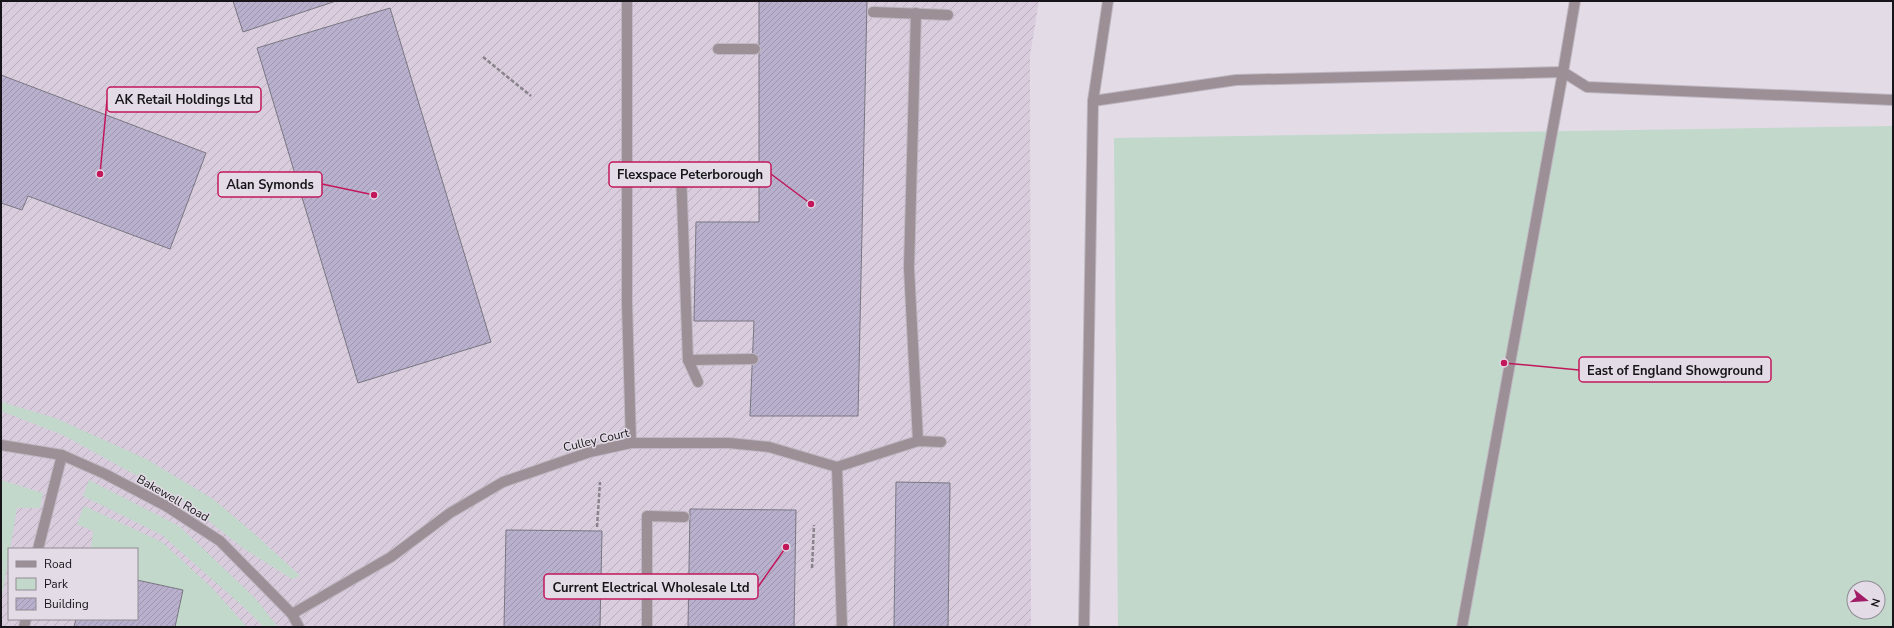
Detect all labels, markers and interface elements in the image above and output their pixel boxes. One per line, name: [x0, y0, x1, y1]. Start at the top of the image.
callout: AK Retail Holdings Ltd: [107, 87, 261, 112]
text: AK Retail Holdings Ltd: [115, 91, 253, 109]
callout: Flexspace Peterborough: [609, 162, 771, 187]
text: Flexspace Peterborough: [617, 166, 763, 184]
callout: Alan Symonds: [218, 172, 322, 197]
text: Alan Symonds: [226, 176, 314, 194]
callout: East of England Showground: [1579, 357, 1771, 382]
text: East of England Showground: [1587, 362, 1763, 380]
street label: Culley Court: [561, 424, 631, 455]
street label: Bakewell Road: [134, 471, 212, 525]
legend: [8, 548, 138, 620]
text: Road: [44, 556, 72, 572]
callout: Current Electrical Wholesale Ltd: [544, 574, 758, 599]
text: Park: [44, 576, 69, 592]
text: Current Electrical Wholesale Ltd: [552, 579, 750, 597]
north arrow: [1846, 580, 1886, 620]
text: Building: [44, 596, 89, 612]
text: N: [1867, 597, 1883, 609]

